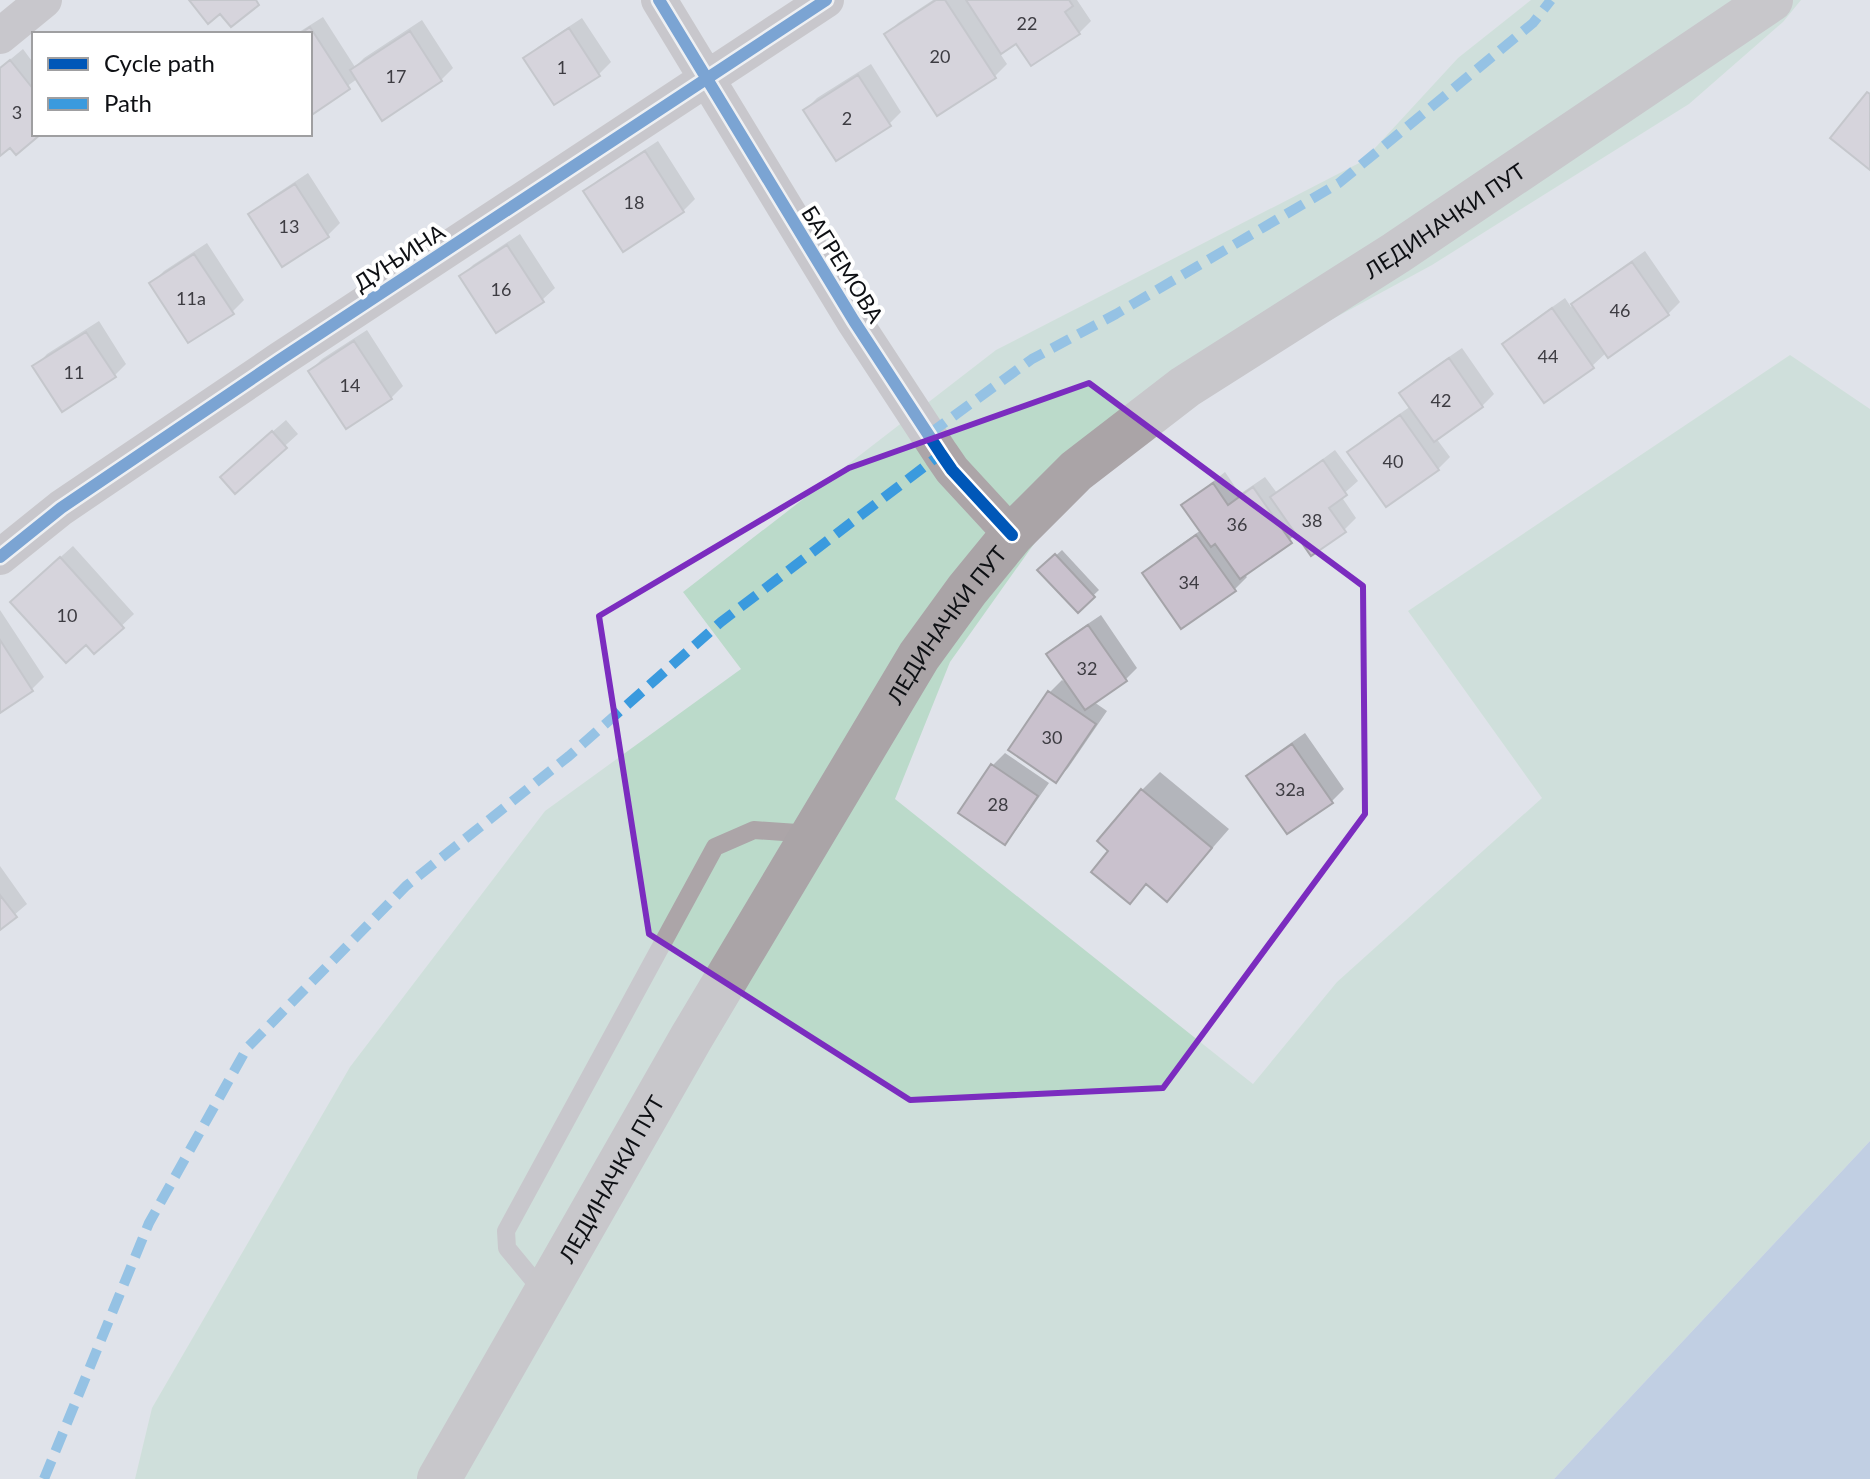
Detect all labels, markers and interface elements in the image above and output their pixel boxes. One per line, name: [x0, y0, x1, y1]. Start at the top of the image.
house number: 22: [1017, 12, 1037, 34]
legend: [32, 32, 312, 136]
house number: 20: [930, 45, 950, 67]
text: Cycle path: [104, 48, 215, 77]
house number: 1: [557, 56, 567, 78]
house number: 17: [386, 65, 406, 87]
text: Path: [104, 88, 152, 117]
house number: 3: [12, 101, 22, 123]
house number: 2: [842, 107, 852, 129]
street label: ЛЕДИНАЧКИ ПУТ: [1358, 157, 1530, 284]
house number: 18: [624, 191, 644, 213]
street label: БАГРЕМОВА: [796, 200, 890, 328]
house number: 13: [279, 215, 299, 237]
street label: ДУЊИНА: [348, 218, 450, 296]
house number: 16: [491, 278, 511, 300]
house number: 11a: [176, 287, 206, 309]
house number: 46: [1610, 299, 1630, 321]
house number: 44: [1538, 345, 1558, 367]
house number: 11: [64, 361, 84, 383]
house number: 14: [340, 374, 360, 396]
house number: 42: [1431, 389, 1451, 411]
house number: 40: [1383, 450, 1403, 472]
house number: 38: [1302, 509, 1322, 531]
house number: 36: [1227, 513, 1247, 535]
street label: ЛЕДИНАЧКИ ПУТ: [880, 540, 1011, 709]
house number: 34: [1179, 571, 1199, 593]
house number: 10: [57, 604, 77, 626]
house number: 32: [1077, 657, 1097, 679]
house number: 30: [1042, 726, 1062, 748]
house number: 32a: [1275, 778, 1305, 800]
house number: 28: [988, 793, 1008, 815]
street label: ЛЕДИНАЧКИ ПУТ: [552, 1090, 669, 1268]

